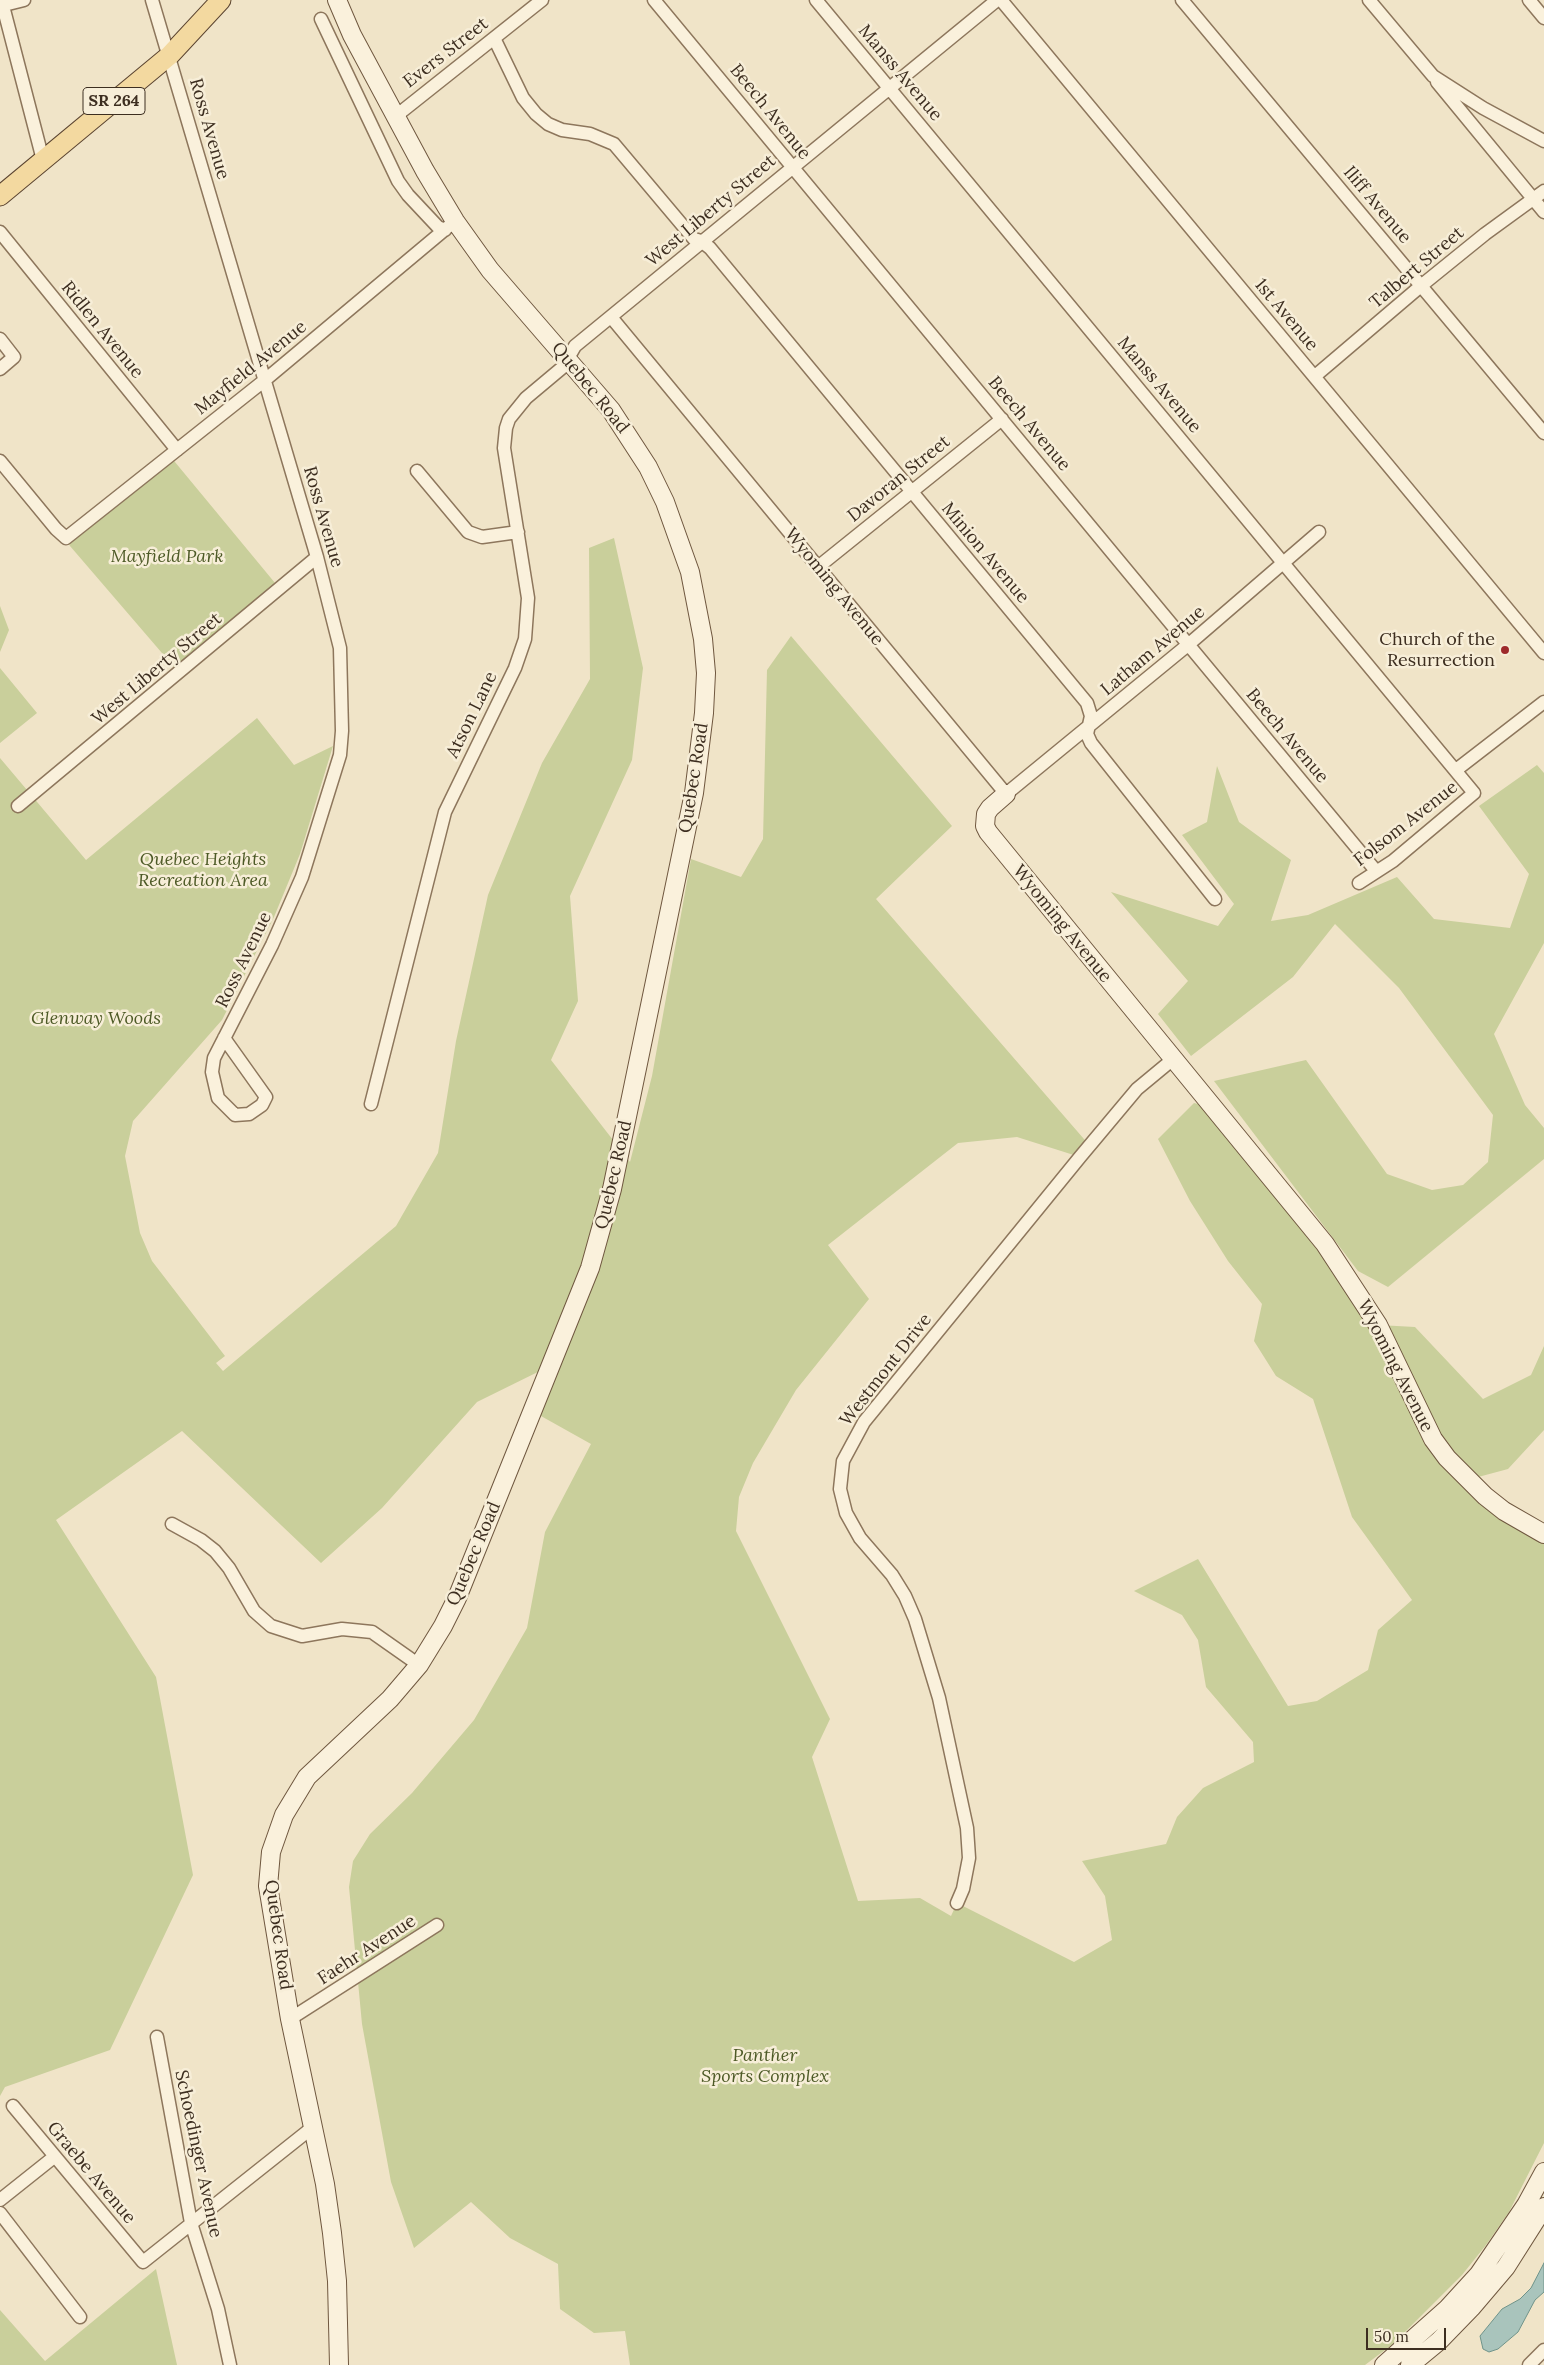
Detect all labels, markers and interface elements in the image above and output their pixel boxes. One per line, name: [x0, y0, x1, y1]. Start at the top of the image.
street label: Evers Street: [399, 13, 493, 93]
street label: Manss Avenue: [853, 20, 947, 126]
street label: Beech Avenue: [725, 60, 815, 164]
street label: Ross Avenue: [184, 76, 234, 182]
road number: SR 264: [83, 88, 145, 114]
street label: West Liberty Street: [642, 150, 780, 272]
street label: Iliff Avenue: [1338, 162, 1416, 248]
street label: Talbert Street: [1366, 222, 1468, 314]
street label: 1st Avenue: [1250, 274, 1322, 356]
street label: Ridlen Avenue: [56, 277, 148, 383]
street label: Mayfield Avenue: [191, 316, 311, 420]
street label: Manss Avenue: [1112, 332, 1206, 438]
street label: Quebec Road: [547, 338, 633, 438]
street label: Beech Avenue: [983, 372, 1075, 476]
street label: Davoran Street: [843, 431, 955, 527]
street label: Ross Avenue: [298, 464, 348, 570]
street label: Minion Avenue: [937, 498, 1033, 608]
street label: Wyoming Avenue: [780, 524, 888, 650]
park label: Mayfield Park: [110, 546, 224, 568]
street label: Latham Avenue: [1097, 601, 1209, 701]
street label: West Liberty Street: [88, 608, 226, 730]
place label: Church of the Resurrection: [1379, 629, 1495, 672]
marker: Church of the Resurrection: [1499, 644, 1511, 656]
street label: Atson Lane: [442, 668, 502, 762]
street label: Beech Avenue: [1241, 684, 1333, 788]
street label: Quebec Road: [675, 721, 713, 835]
street label: Folsom Avenue: [1350, 777, 1462, 871]
park label: Quebec Heights Recreation Area: [138, 849, 268, 892]
street label: Wyoming Avenue: [1008, 861, 1116, 987]
street label: Ross Avenue: [211, 908, 277, 1012]
park label: Glenway Woods: [31, 1008, 161, 1030]
street label: Quebec Road: [591, 1118, 637, 1232]
street label: Wyoming Avenue: [1352, 1296, 1438, 1436]
street label: Westmont Drive: [836, 1310, 936, 1430]
street label: Quebec Road: [442, 1499, 506, 1609]
street label: Quebec Road: [260, 1879, 296, 1991]
street label: Faehr Avenue: [314, 1910, 420, 1990]
park label: Panther Sports Complex: [701, 2045, 829, 2088]
street label: Schoedinger Avenue: [170, 2068, 226, 2240]
street label: Graebe Avenue: [42, 2118, 140, 2228]
scale bar: [1369, 2318, 1449, 2350]
text: 50 m: [1374, 2327, 1409, 2346]

